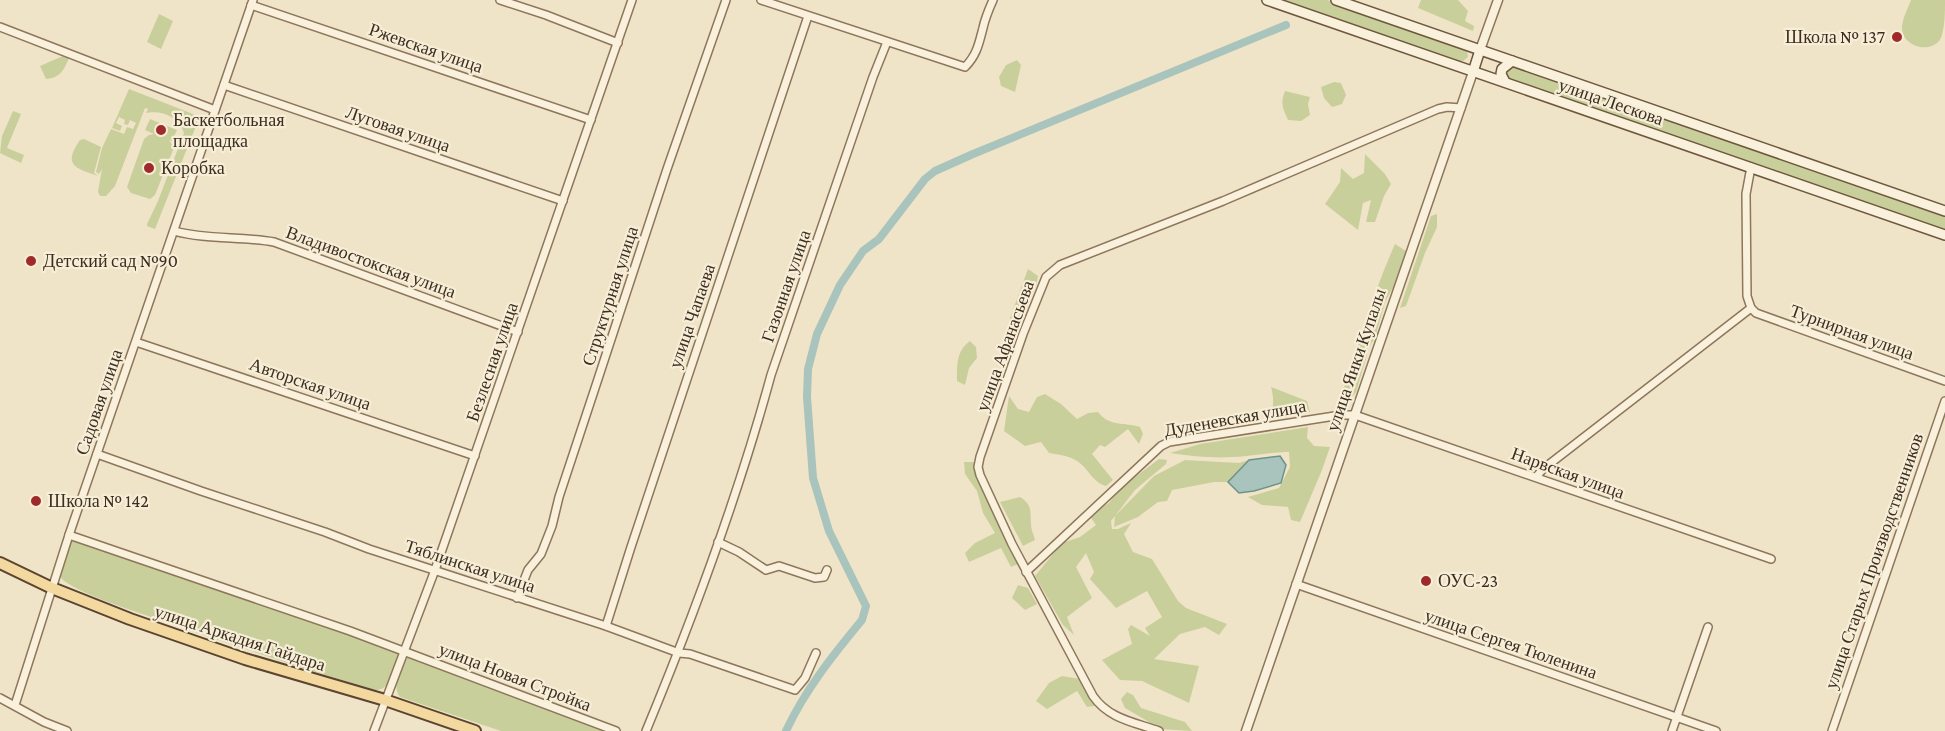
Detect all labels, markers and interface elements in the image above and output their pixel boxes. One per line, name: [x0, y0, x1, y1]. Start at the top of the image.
street label: Ржевская улица: [366, 19, 486, 77]
place label: Школа № 137: [1785, 27, 1885, 47]
marker: Школа № 137: [1890, 30, 1904, 44]
street label: улица Лескова: [1556, 75, 1666, 129]
street label: Луговая улица: [343, 102, 453, 156]
place label: Баскетбольная площадка: [173, 110, 284, 151]
marker: Баскетбольная площадка: [154, 123, 168, 137]
place label: Коробка: [161, 158, 225, 178]
marker: Коробка: [142, 161, 156, 175]
street label: Владивостокская улица: [283, 222, 459, 302]
street label: Структурная улица: [578, 224, 642, 368]
street label: Газонная улица: [757, 227, 815, 345]
place label: Детский сад №90: [43, 251, 178, 271]
marker: Детский сад №90: [24, 254, 38, 268]
street label: улица Чапаева: [665, 261, 719, 371]
street label: улица Афанасьева: [972, 278, 1038, 414]
street label: улица Янки Купалы: [1322, 286, 1390, 434]
street label: Безлесная улица: [462, 300, 522, 424]
street label: Турнирная улица: [1787, 300, 1917, 364]
street label: Садовая улица: [72, 346, 126, 458]
street label: Авторская улица: [247, 354, 373, 414]
street label: Дуденевская улица: [1162, 396, 1308, 440]
street label: улица Старых Производственников: [1821, 430, 1927, 692]
street label: Нарвская улица: [1509, 443, 1627, 503]
place label: Школа № 142: [48, 491, 149, 511]
marker: Школа № 142: [29, 494, 43, 508]
street label: Тяблинская улица: [402, 535, 538, 597]
place label: ОУС-23: [1438, 571, 1498, 591]
marker: ОУС-23: [1419, 574, 1433, 588]
street label: улица Аркадия Гайдара: [152, 601, 328, 675]
street label: улица Сергея Тюленина: [1422, 605, 1600, 683]
street label: улица Новая Стройка: [436, 639, 594, 715]

